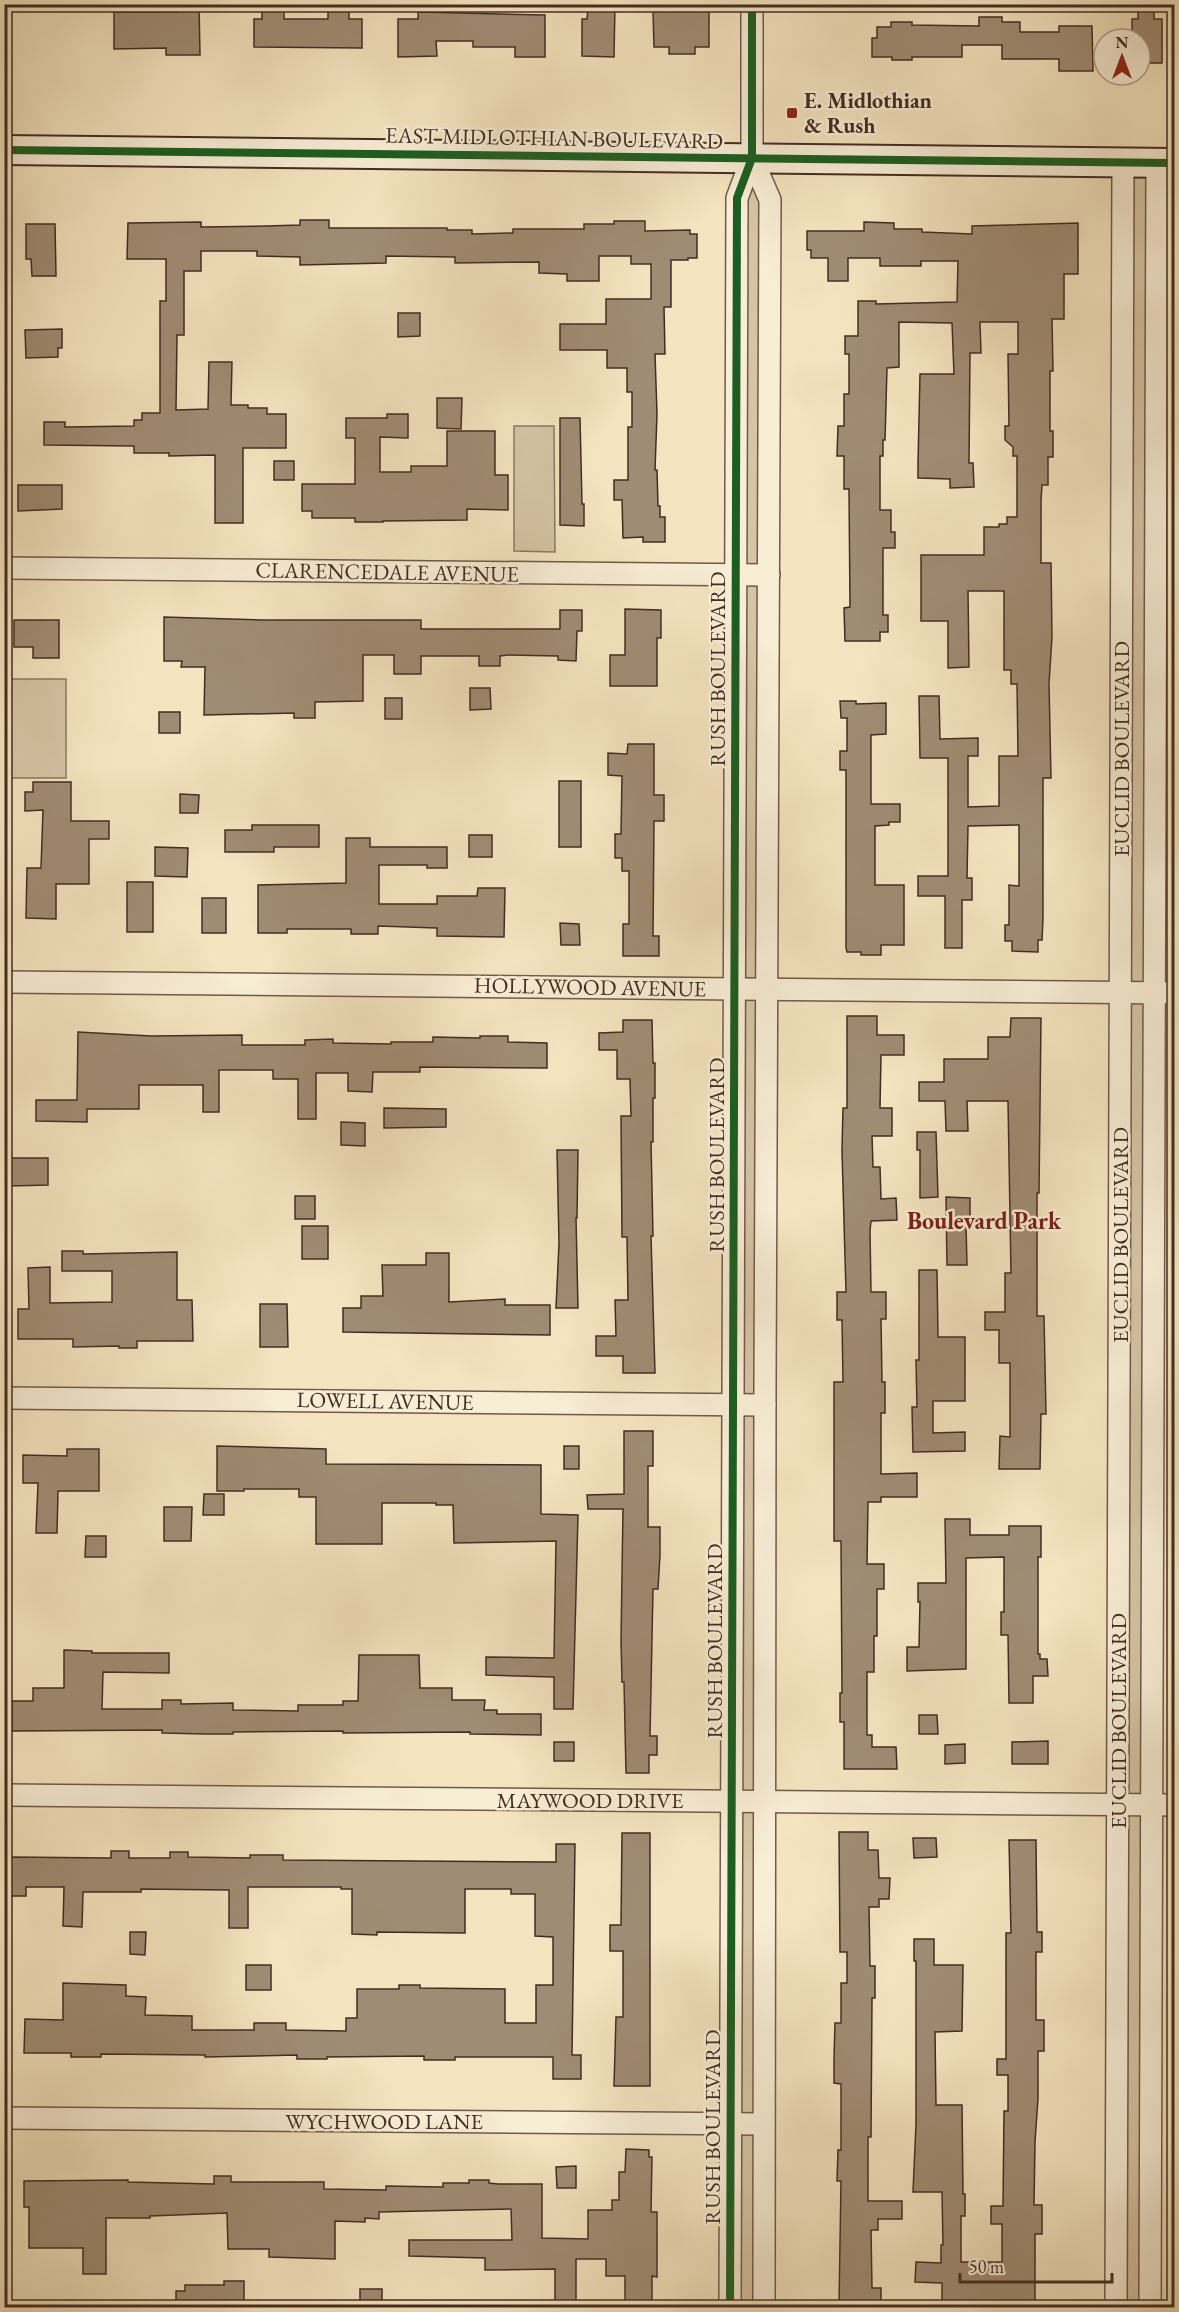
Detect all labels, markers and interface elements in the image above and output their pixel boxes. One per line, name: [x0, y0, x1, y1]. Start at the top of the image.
north arrow: [1092, 27, 1152, 87]
text: N: [1116, 32, 1129, 53]
place label: E. Midlothian & Rush: [804, 86, 933, 140]
marker: E. Midlothian & Rush: [785, 106, 799, 120]
street label: EAST MIDLOTHIAN BOULEVARD: [385, 121, 723, 155]
street label: CLARENCEDALE AVENUE: [255, 555, 519, 589]
street label: RUSH BOULEVARD: [703, 572, 732, 767]
street label: EUCLID BOULEVARD: [1107, 641, 1136, 857]
street label: HOLLYWOOD AVENUE: [474, 970, 706, 1004]
street label: RUSH BOULEVARD: [702, 1058, 731, 1253]
street label: EUCLID BOULEVARD: [1106, 1127, 1135, 1343]
district label: Boulevard Park: [907, 1205, 1062, 1236]
street label: LOWELL AVENUE: [296, 1385, 474, 1417]
street label: RUSH BOULEVARD: [700, 1544, 729, 1739]
street label: EUCLID BOULEVARD: [1104, 1613, 1133, 1829]
street label: MAYWOOD DRIVE: [496, 1786, 684, 1815]
street label: RUSH BOULEVARD: [698, 2030, 727, 2225]
street label: WYCHWOOD LANE: [285, 2107, 483, 2136]
scale bar: [960, 2246, 1112, 2284]
text: 50 m: [969, 2255, 1004, 2278]

